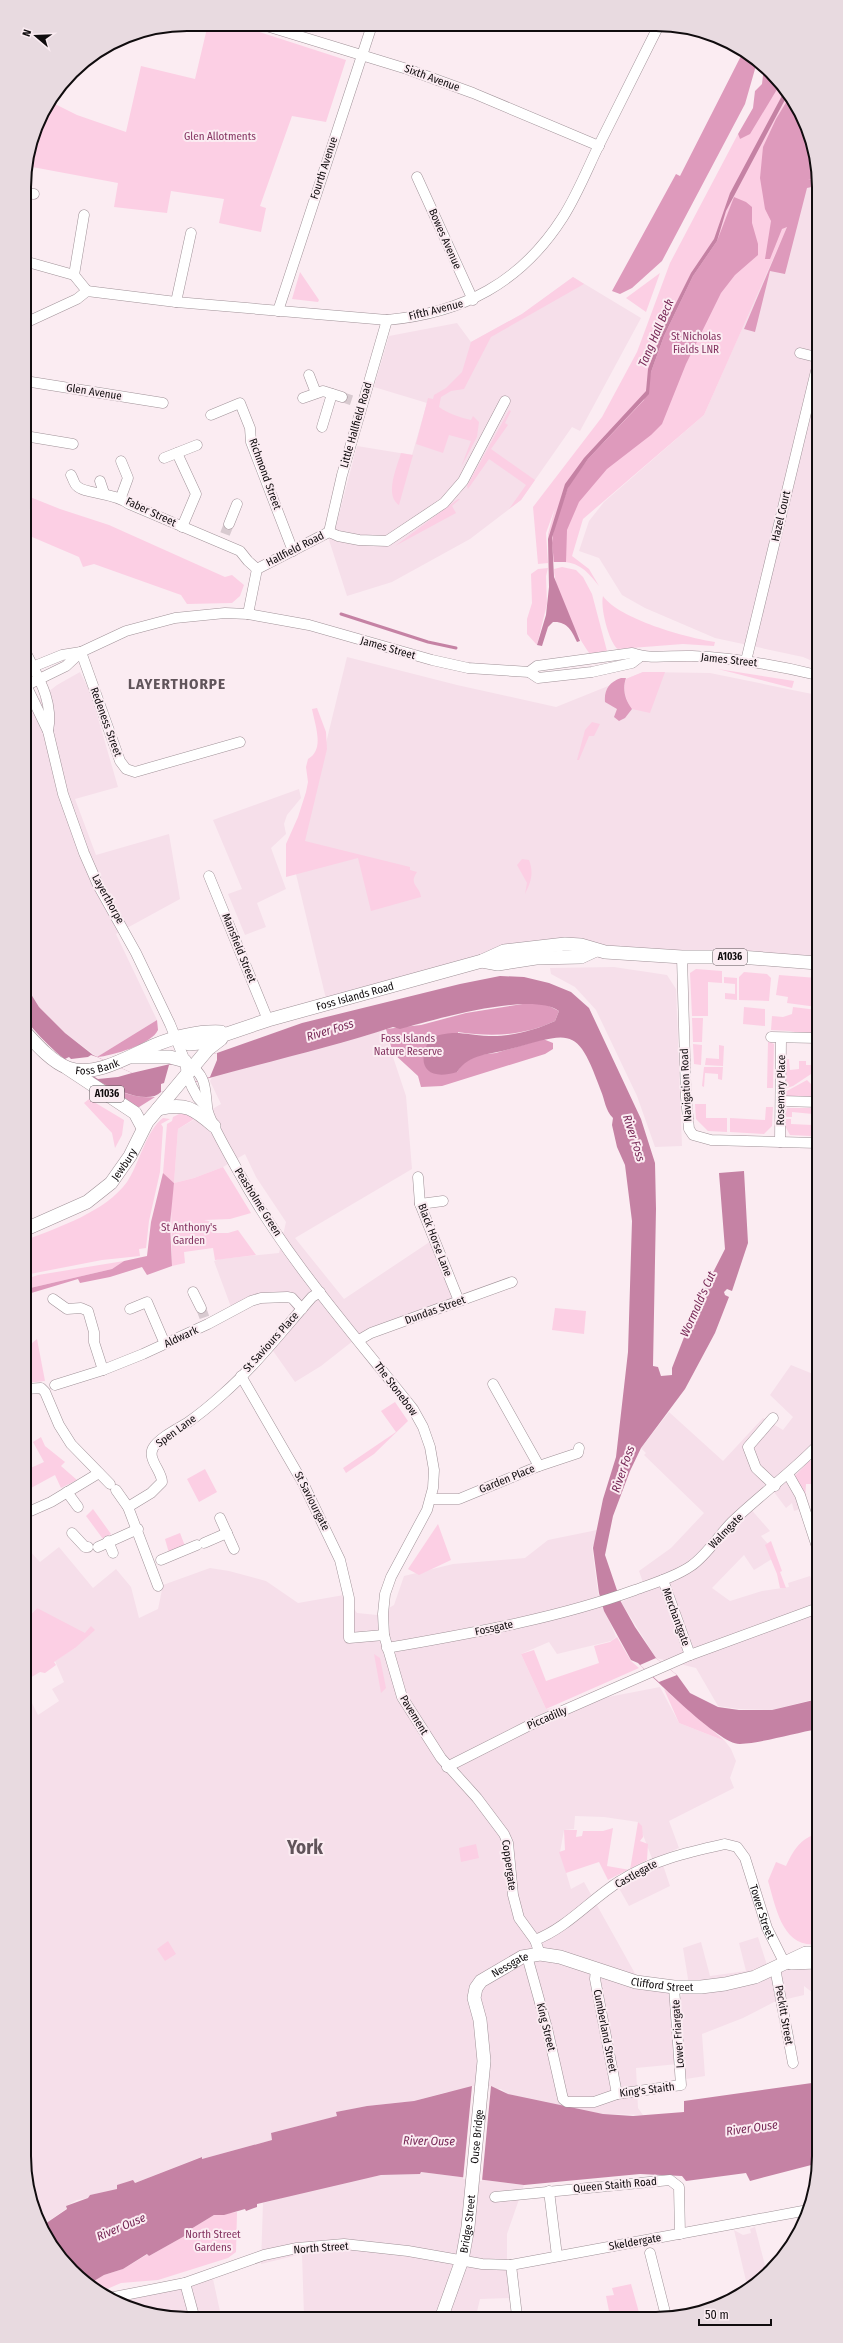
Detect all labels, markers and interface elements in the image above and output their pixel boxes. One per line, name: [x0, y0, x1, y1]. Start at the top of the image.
north arrow: [16, 16, 56, 56]
text: N: [20, 28, 34, 38]
street label: Sixth Avenue: [402, 62, 462, 94]
park label: Glen Allotments: [184, 130, 256, 143]
street label: Fourth Avenue: [308, 135, 340, 201]
street label: Bowes Avenue: [426, 207, 464, 271]
street label: Fifth Avenue: [407, 297, 465, 323]
water label: Tang Hall Beck: [635, 297, 677, 369]
park label: St Nicholas Fields LNR: [671, 330, 721, 356]
street label: Glen Avenue: [65, 381, 123, 403]
street label: Little Hallfield Road: [338, 381, 374, 469]
street label: Richmond Street: [246, 437, 284, 512]
street label: Hazel Court: [769, 489, 793, 543]
street label: Faber Street: [124, 495, 179, 530]
street label: Hallfield Road: [264, 529, 326, 569]
street label: James Street: [359, 634, 417, 662]
street label: James Street: [700, 651, 758, 669]
district label: LAYERTHORPE: [128, 675, 226, 693]
street label: Redeness Street: [87, 686, 125, 759]
street label: Layerthorpe: [89, 872, 127, 926]
street label: Mansfield Street: [219, 912, 259, 985]
road number: A1036: [713, 949, 747, 965]
street label: Foss Islands Road: [315, 979, 395, 1013]
water label: River Foss: [305, 1016, 355, 1044]
park label: Foss Islands Nature Reserve: [374, 1032, 442, 1058]
street label: Navigation Road: [678, 1048, 694, 1122]
street label: Foss Bank: [75, 1055, 122, 1077]
street label: Rosemary Place: [774, 1055, 788, 1125]
road number: A1036: [90, 1086, 124, 1102]
water label: River Foss: [620, 1113, 648, 1163]
street label: Jewbury: [108, 1146, 139, 1183]
street label: Peasholme Green: [232, 1165, 284, 1239]
street label: Black Horse Lane: [415, 1202, 455, 1278]
park label: St Anthony's Garden: [161, 1221, 217, 1247]
water label: Wormald's Cut: [677, 1269, 719, 1339]
street label: Dundas Street: [403, 1293, 467, 1327]
street label: St Saviours Place: [241, 1309, 301, 1375]
street label: Aldwark: [162, 1323, 201, 1350]
street label: The Stonebow: [372, 1360, 420, 1418]
street label: Spen Lane: [153, 1412, 199, 1450]
water label: River Foss: [608, 1444, 638, 1494]
street label: Garden Place: [477, 1462, 537, 1496]
street label: St Saviourgate: [292, 1469, 332, 1533]
street label: Walmgate: [706, 1511, 746, 1551]
street label: Merchantgate: [659, 1586, 693, 1648]
street label: Fossgate: [474, 1618, 514, 1638]
street label: Pavement: [397, 1693, 431, 1738]
street label: Piccadilly: [525, 1704, 569, 1732]
district label: York: [286, 1836, 323, 1859]
street label: Coppergate: [499, 1839, 519, 1891]
street label: Castlegate: [613, 1857, 659, 1891]
street label: Tower Street: [747, 1883, 778, 1941]
street label: Nessgate: [489, 1950, 529, 1980]
street label: Clifford Street: [629, 1974, 694, 1994]
street label: Peckitt Street: [772, 1984, 796, 2046]
street label: Cumberland Street: [591, 1988, 619, 2074]
street label: Lower Friargate: [669, 1999, 687, 2069]
street label: King Street: [534, 2002, 558, 2053]
street label: King's Staith: [619, 2080, 675, 2100]
street label: Ouse Bridge: [468, 2109, 486, 2164]
water label: River Ouse: [725, 2117, 779, 2139]
water label: River Ouse: [403, 2134, 455, 2148]
street label: Queen Staith Road: [573, 2175, 657, 2195]
street label: Bridge Street: [457, 2194, 478, 2254]
water label: River Ouse: [94, 2210, 148, 2244]
park label: North Street Gardens: [185, 2228, 241, 2254]
street label: Skeldergate: [608, 2231, 662, 2253]
street label: North Street: [293, 2240, 349, 2256]
scale bar: [699, 2301, 771, 2327]
text: 50 m: [705, 2308, 729, 2322]

